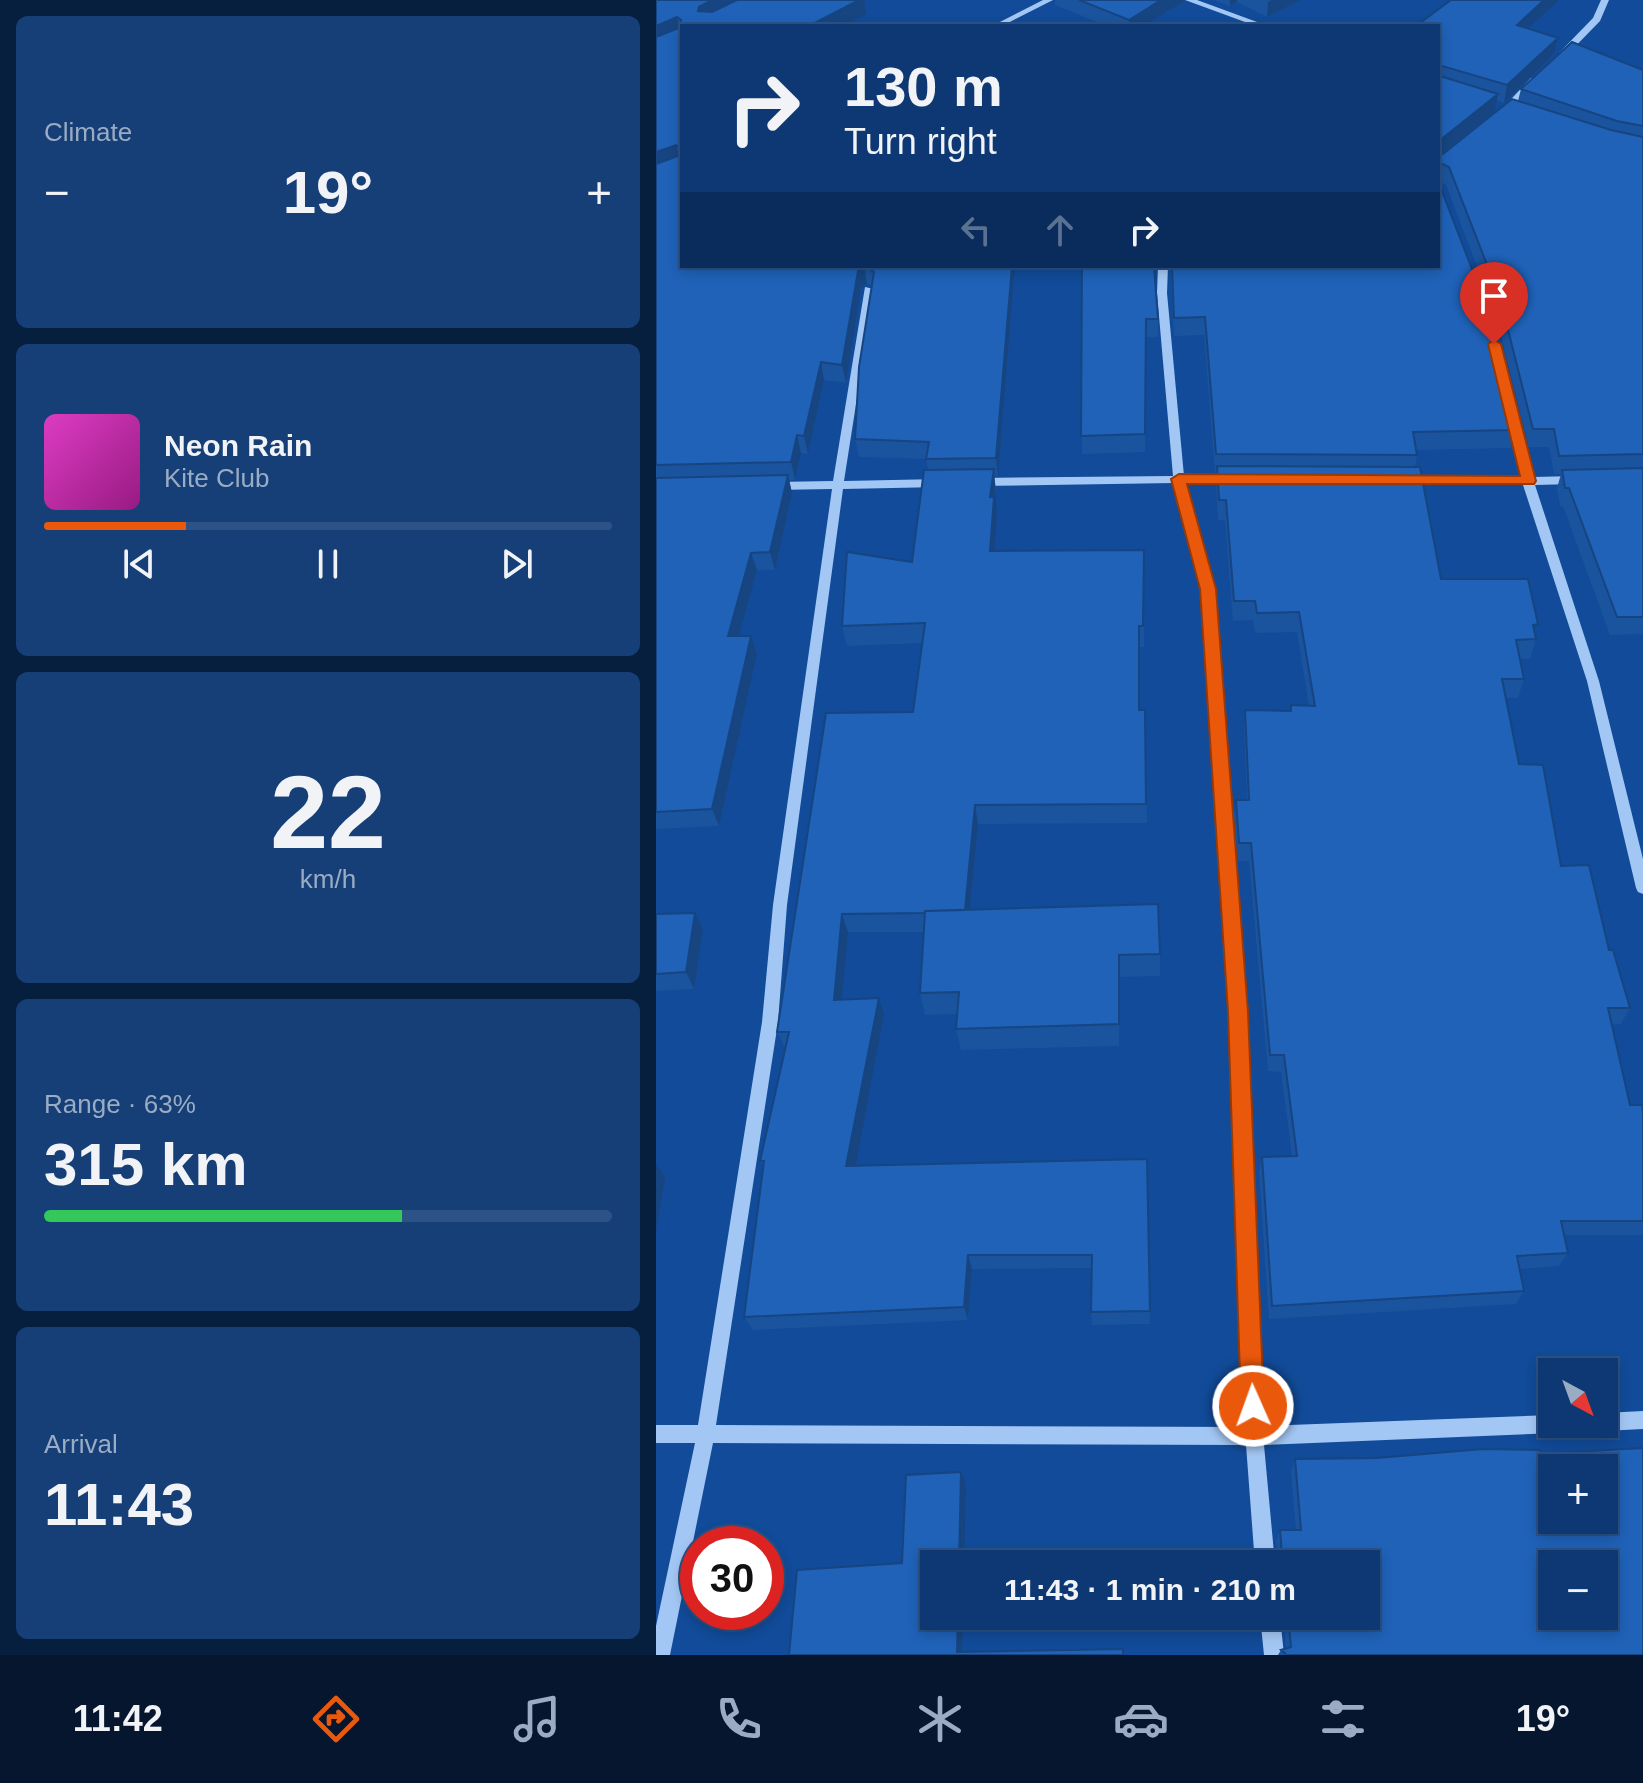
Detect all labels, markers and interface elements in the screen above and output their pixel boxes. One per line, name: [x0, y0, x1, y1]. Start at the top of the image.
text: 130 m: [844, 55, 1003, 118]
icon: right: [712, 56, 816, 160]
text: Climate: [44, 117, 132, 147]
text: Turn right: [844, 121, 997, 162]
text: 19°: [283, 159, 373, 226]
text: −: [44, 168, 70, 217]
text: +: [586, 168, 612, 217]
icon: left: [954, 208, 998, 252]
icon: ahead: [1038, 208, 1082, 252]
icon: right: [1122, 208, 1166, 252]
pin: [1460, 262, 1528, 344]
icon: arrive: [1472, 274, 1516, 318]
text: Neon Rain: [164, 429, 312, 462]
text: Kite Club: [164, 463, 270, 493]
icon: previous: [117, 542, 161, 586]
icon: pause: [306, 542, 350, 586]
icon: next: [495, 542, 539, 586]
text: 22: [270, 754, 386, 870]
text: km/h: [300, 864, 356, 894]
text: Range · 63%: [44, 1089, 196, 1119]
text: 315 km: [44, 1131, 248, 1198]
north arrow: [1538, 1358, 1618, 1438]
map controls: [1538, 1358, 1618, 1630]
position arrow: [1211, 1364, 1295, 1448]
text: Arrival: [44, 1429, 118, 1459]
button: +: [1538, 1454, 1618, 1534]
text: 11:43: [44, 1471, 194, 1538]
speed limit sign: 30: [680, 1526, 784, 1630]
button: −: [1538, 1550, 1618, 1630]
text: 11:43 · 1 min · 210 m: [1004, 1573, 1296, 1606]
icon: directions: [308, 1691, 364, 1747]
icon: music: [509, 1691, 565, 1747]
icon: phone: [711, 1691, 767, 1747]
icon: climate: [912, 1691, 968, 1747]
icon: car: [1113, 1691, 1169, 1747]
icon: filters: [1315, 1691, 1371, 1747]
text: 11:42: [73, 1698, 163, 1739]
text: 19°: [1516, 1698, 1570, 1739]

